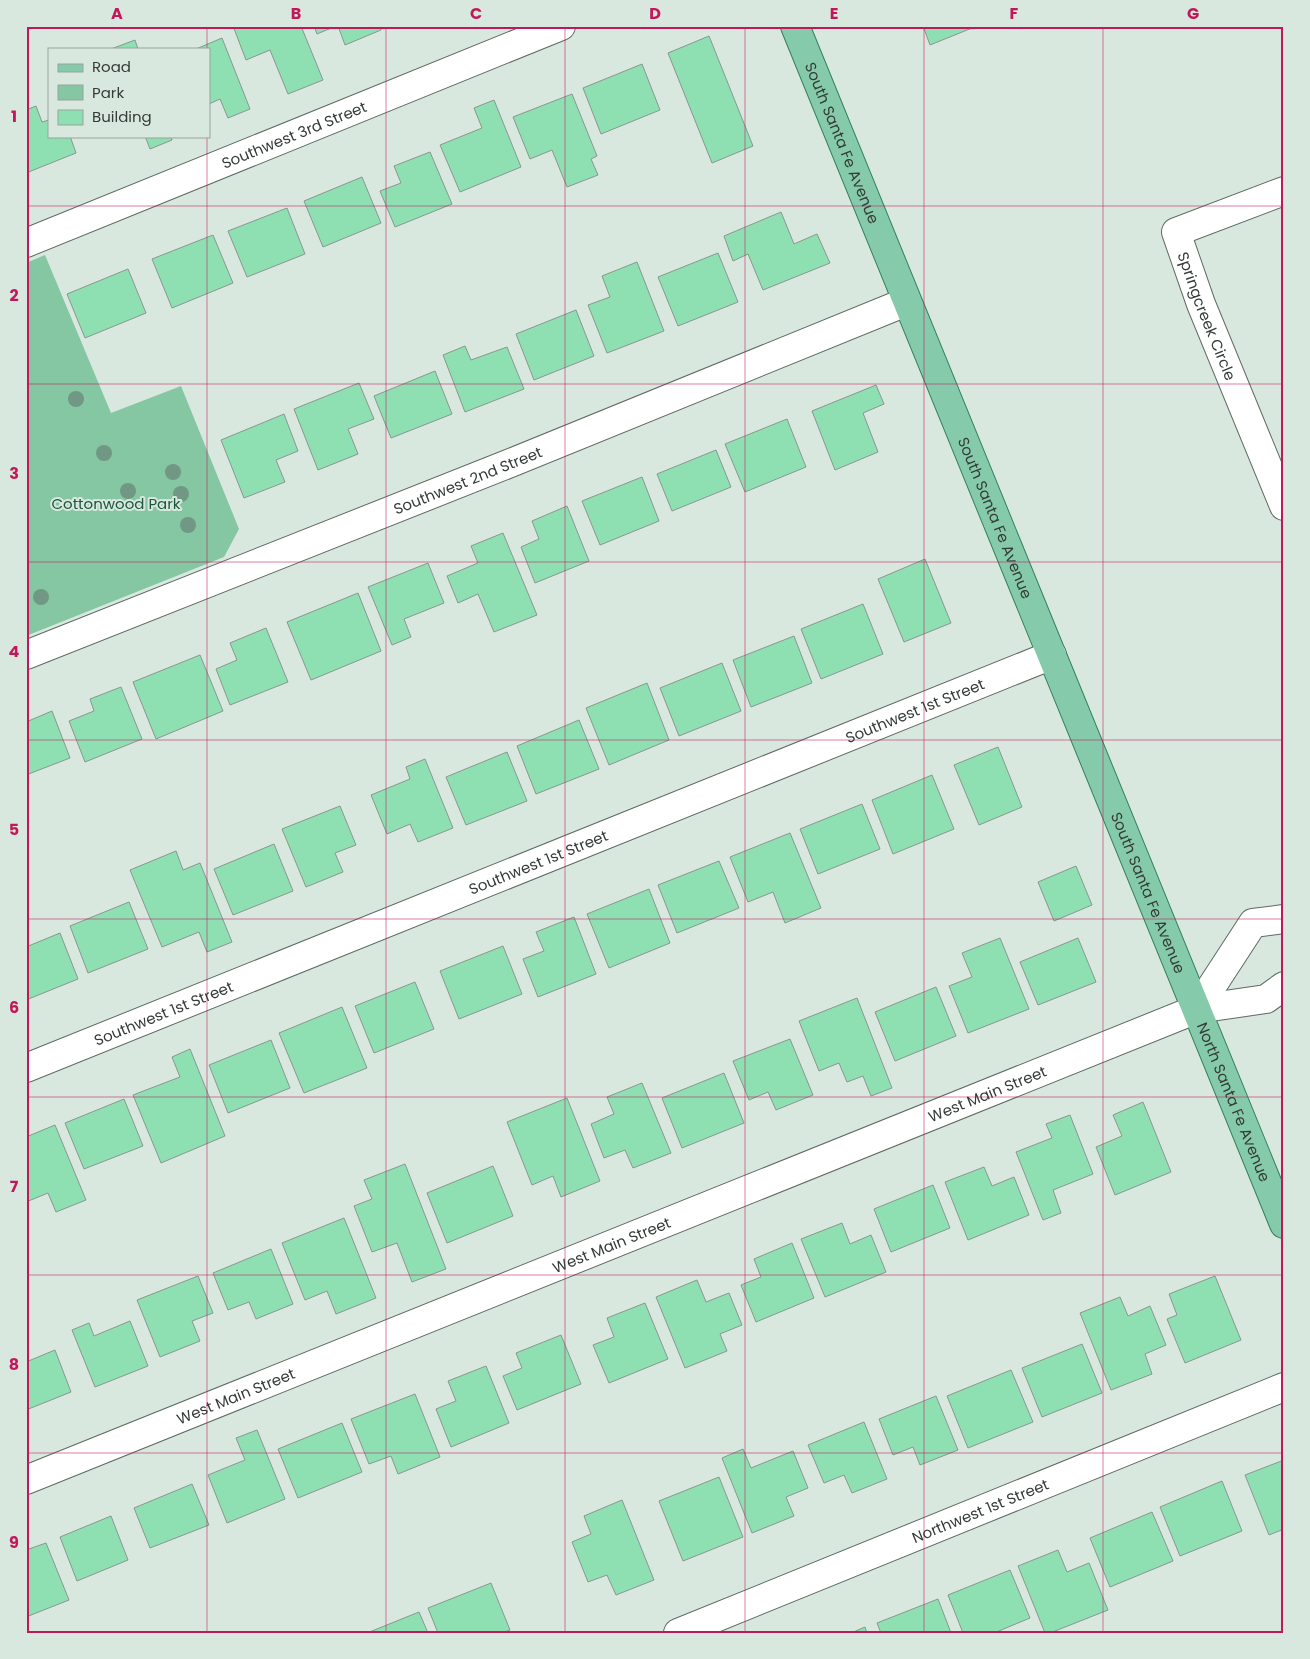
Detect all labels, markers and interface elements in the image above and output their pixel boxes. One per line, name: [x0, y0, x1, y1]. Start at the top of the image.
text: A: [111, 2, 123, 25]
text: B: [291, 2, 301, 25]
text: C: [470, 2, 482, 25]
text: D: [649, 2, 661, 25]
text: E: [830, 2, 838, 25]
text: F: [1010, 2, 1019, 25]
text: G: [1187, 2, 1199, 25]
legend: [48, 48, 210, 138]
text: Road: [92, 56, 131, 77]
street label: South Santa Fe Avenue: [800, 59, 885, 227]
text: Park: [92, 82, 124, 103]
street label: Southwest 3rd Street: [218, 96, 369, 173]
text: 1: [11, 105, 17, 128]
text: Building: [92, 106, 152, 127]
street label: Springcreek Circle: [1173, 249, 1242, 383]
text: 2: [9, 284, 19, 307]
street label: South Santa Fe Avenue: [953, 434, 1038, 601]
street label: Southwest 2nd Street: [390, 441, 545, 519]
text: 3: [9, 462, 19, 485]
park label: Cottonwood Park: [51, 493, 181, 514]
text: 4: [9, 640, 20, 663]
street label: Southwest 1st Street: [842, 673, 987, 748]
street label: South Santa Fe Avenue: [1106, 809, 1191, 976]
text: 5: [9, 818, 19, 841]
street label: Southwest 1st Street: [465, 824, 611, 899]
street label: Southwest 1st Street: [91, 975, 236, 1050]
text: 6: [9, 996, 19, 1019]
street label: North Santa Fe Avenue: [1192, 1019, 1276, 1185]
street label: West Main Street: [925, 1060, 1049, 1127]
text: 7: [10, 1175, 19, 1198]
street label: West Main Street: [549, 1211, 674, 1278]
text: 8: [9, 1353, 19, 1376]
street label: West Main Street: [173, 1362, 298, 1429]
street label: Northwest 1st Street: [909, 1473, 1052, 1548]
text: 9: [9, 1531, 19, 1554]

